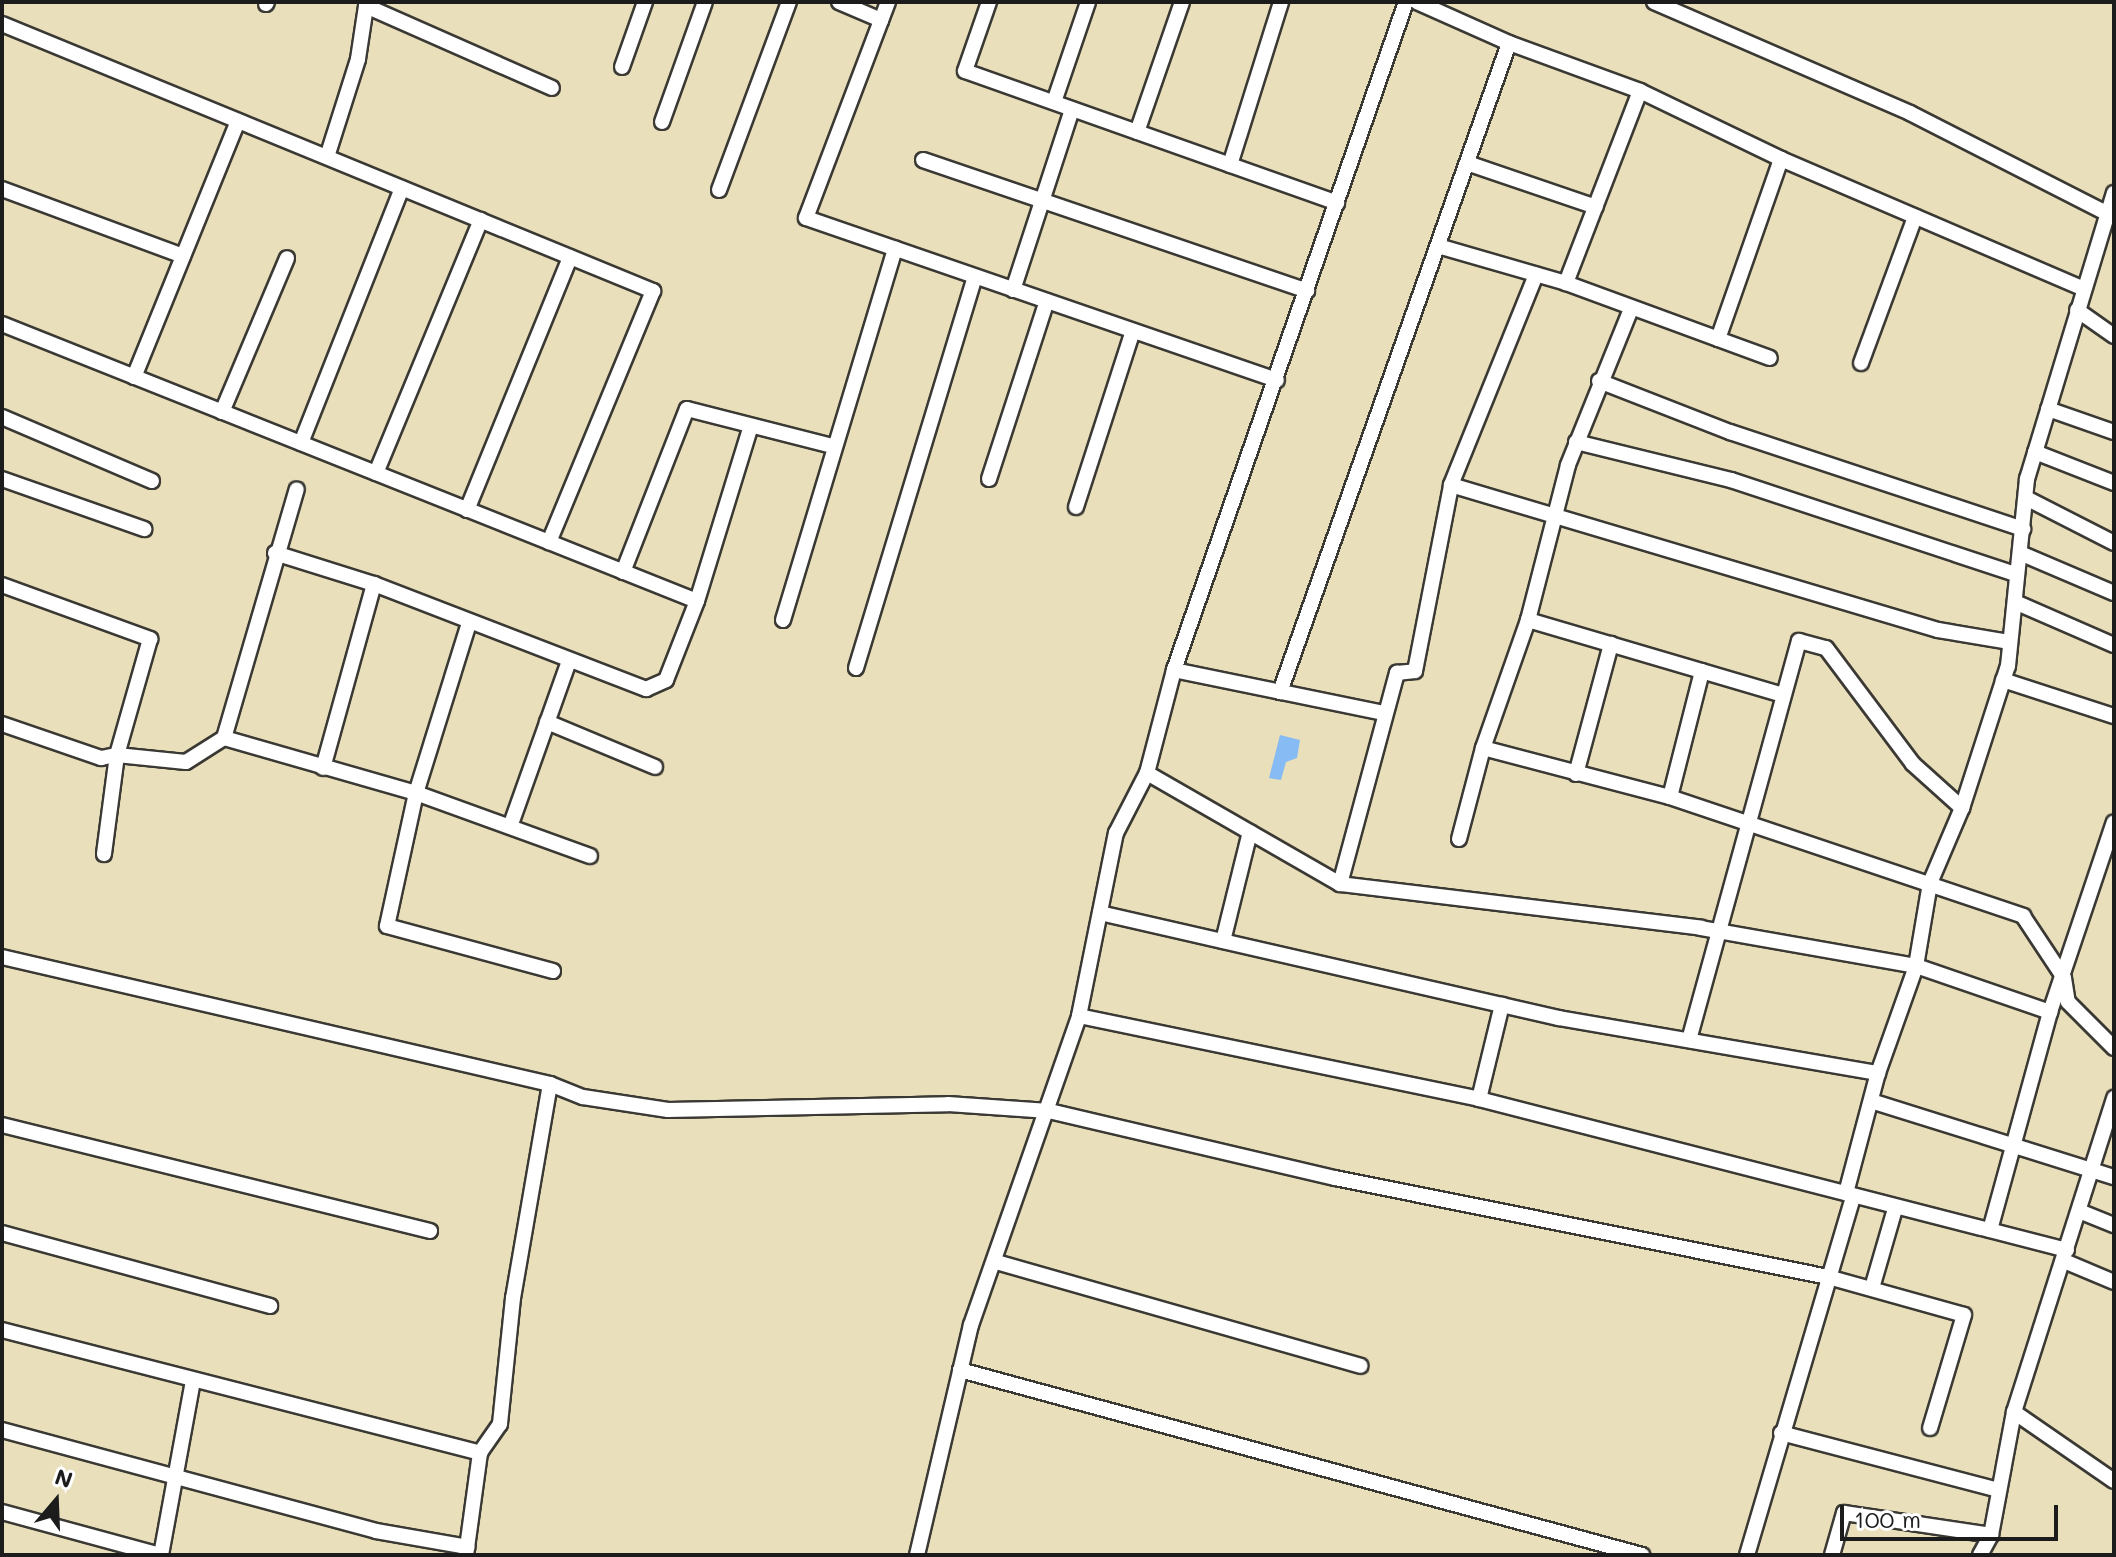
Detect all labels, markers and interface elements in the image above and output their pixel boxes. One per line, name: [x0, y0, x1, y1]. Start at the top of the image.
north arrow: [16, 1461, 96, 1541]
text: N: [51, 1461, 77, 1494]
scale bar: [1844, 1489, 2062, 1539]
text: 100 m: [1854, 1503, 1921, 1534]

